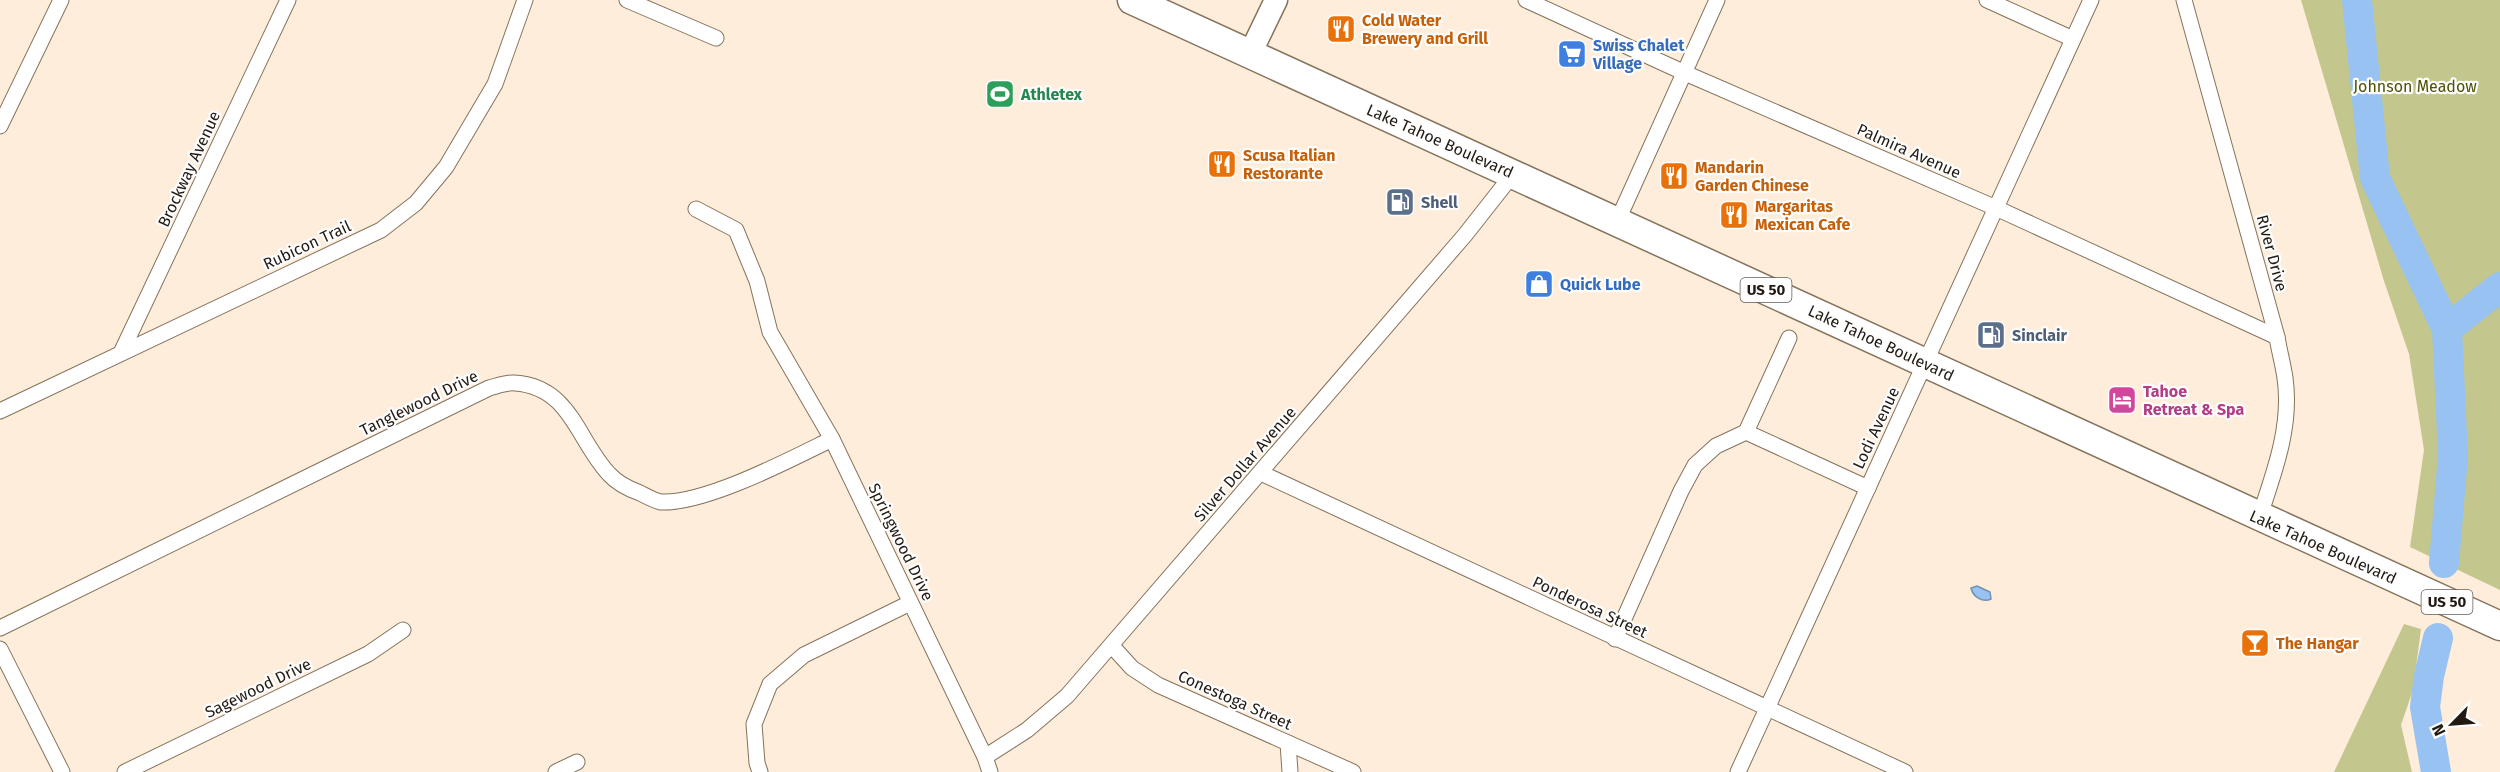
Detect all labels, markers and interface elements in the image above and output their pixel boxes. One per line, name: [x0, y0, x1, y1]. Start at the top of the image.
place label: Cold Water Brewery and Grill: [1362, 11, 1488, 48]
restaurant icon: Cold Water Brewery and Grill: [1325, 13, 1357, 45]
place label: Swiss Chalet Village: [1592, 36, 1685, 73]
supermarket icon: Swiss Chalet Village: [1556, 38, 1588, 70]
park label: Johnson Meadow: [2353, 77, 2477, 96]
sports icon: Athletex: [984, 78, 1016, 110]
place label: Athletex: [1020, 85, 1083, 104]
street label: Lake Tahoe Boulevard: [1364, 100, 1516, 182]
street label: Brockway Avenue: [154, 108, 224, 230]
street label: Palmira Avenue: [1854, 120, 1964, 182]
place label: Scusa Italian Restorante: [1243, 146, 1335, 183]
restaurant icon: Scusa Italian Restorante: [1206, 148, 1238, 180]
place label: Mandarin Garden Chinese: [1695, 158, 1809, 195]
restaurant icon: Mandarin Garden Chinese: [1658, 160, 1690, 192]
fuel station icon: Shell: [1384, 186, 1416, 218]
place label: Shell: [1421, 193, 1458, 212]
place label: Margaritas Mexican Cafe: [1755, 197, 1851, 234]
restaurant icon: Margaritas Mexican Cafe: [1718, 199, 1750, 231]
street label: River Drive: [2253, 213, 2291, 293]
street label: Rubicon Trail: [260, 216, 354, 274]
shop icon: Quick Lube: [1523, 268, 1555, 300]
place label: Quick Lube: [1560, 275, 1641, 294]
road number: US 50: [1740, 278, 1792, 302]
street label: Lake Tahoe Boulevard: [1805, 301, 1957, 385]
fuel station icon: Sinclair: [1975, 319, 2007, 351]
place label: Sinclair: [2012, 326, 2068, 345]
street label: Tanglewood Drive: [357, 366, 481, 440]
place label: Tahoe Retreat & Spa: [2143, 382, 2244, 419]
street label: Lodi Avenue: [1849, 384, 1903, 472]
hotel icon: Tahoe Retreat & Spa: [2106, 384, 2138, 416]
street label: Silver Dollar Avenue: [1190, 403, 1300, 525]
street label: Springwood Drive: [864, 480, 938, 604]
street label: Lake Tahoe Boulevard: [2247, 506, 2399, 588]
street label: Ponderosa Street: [1530, 572, 1651, 642]
road number: US 50: [2422, 590, 2472, 614]
bar icon: The Hangar: [2239, 627, 2271, 659]
place label: The Hangar: [2276, 634, 2359, 653]
street label: Sagewood Drive: [202, 654, 314, 722]
street label: Conestoga Street: [1175, 666, 1295, 734]
north arrow: [2422, 694, 2482, 754]
text: N: [2428, 721, 2450, 739]

